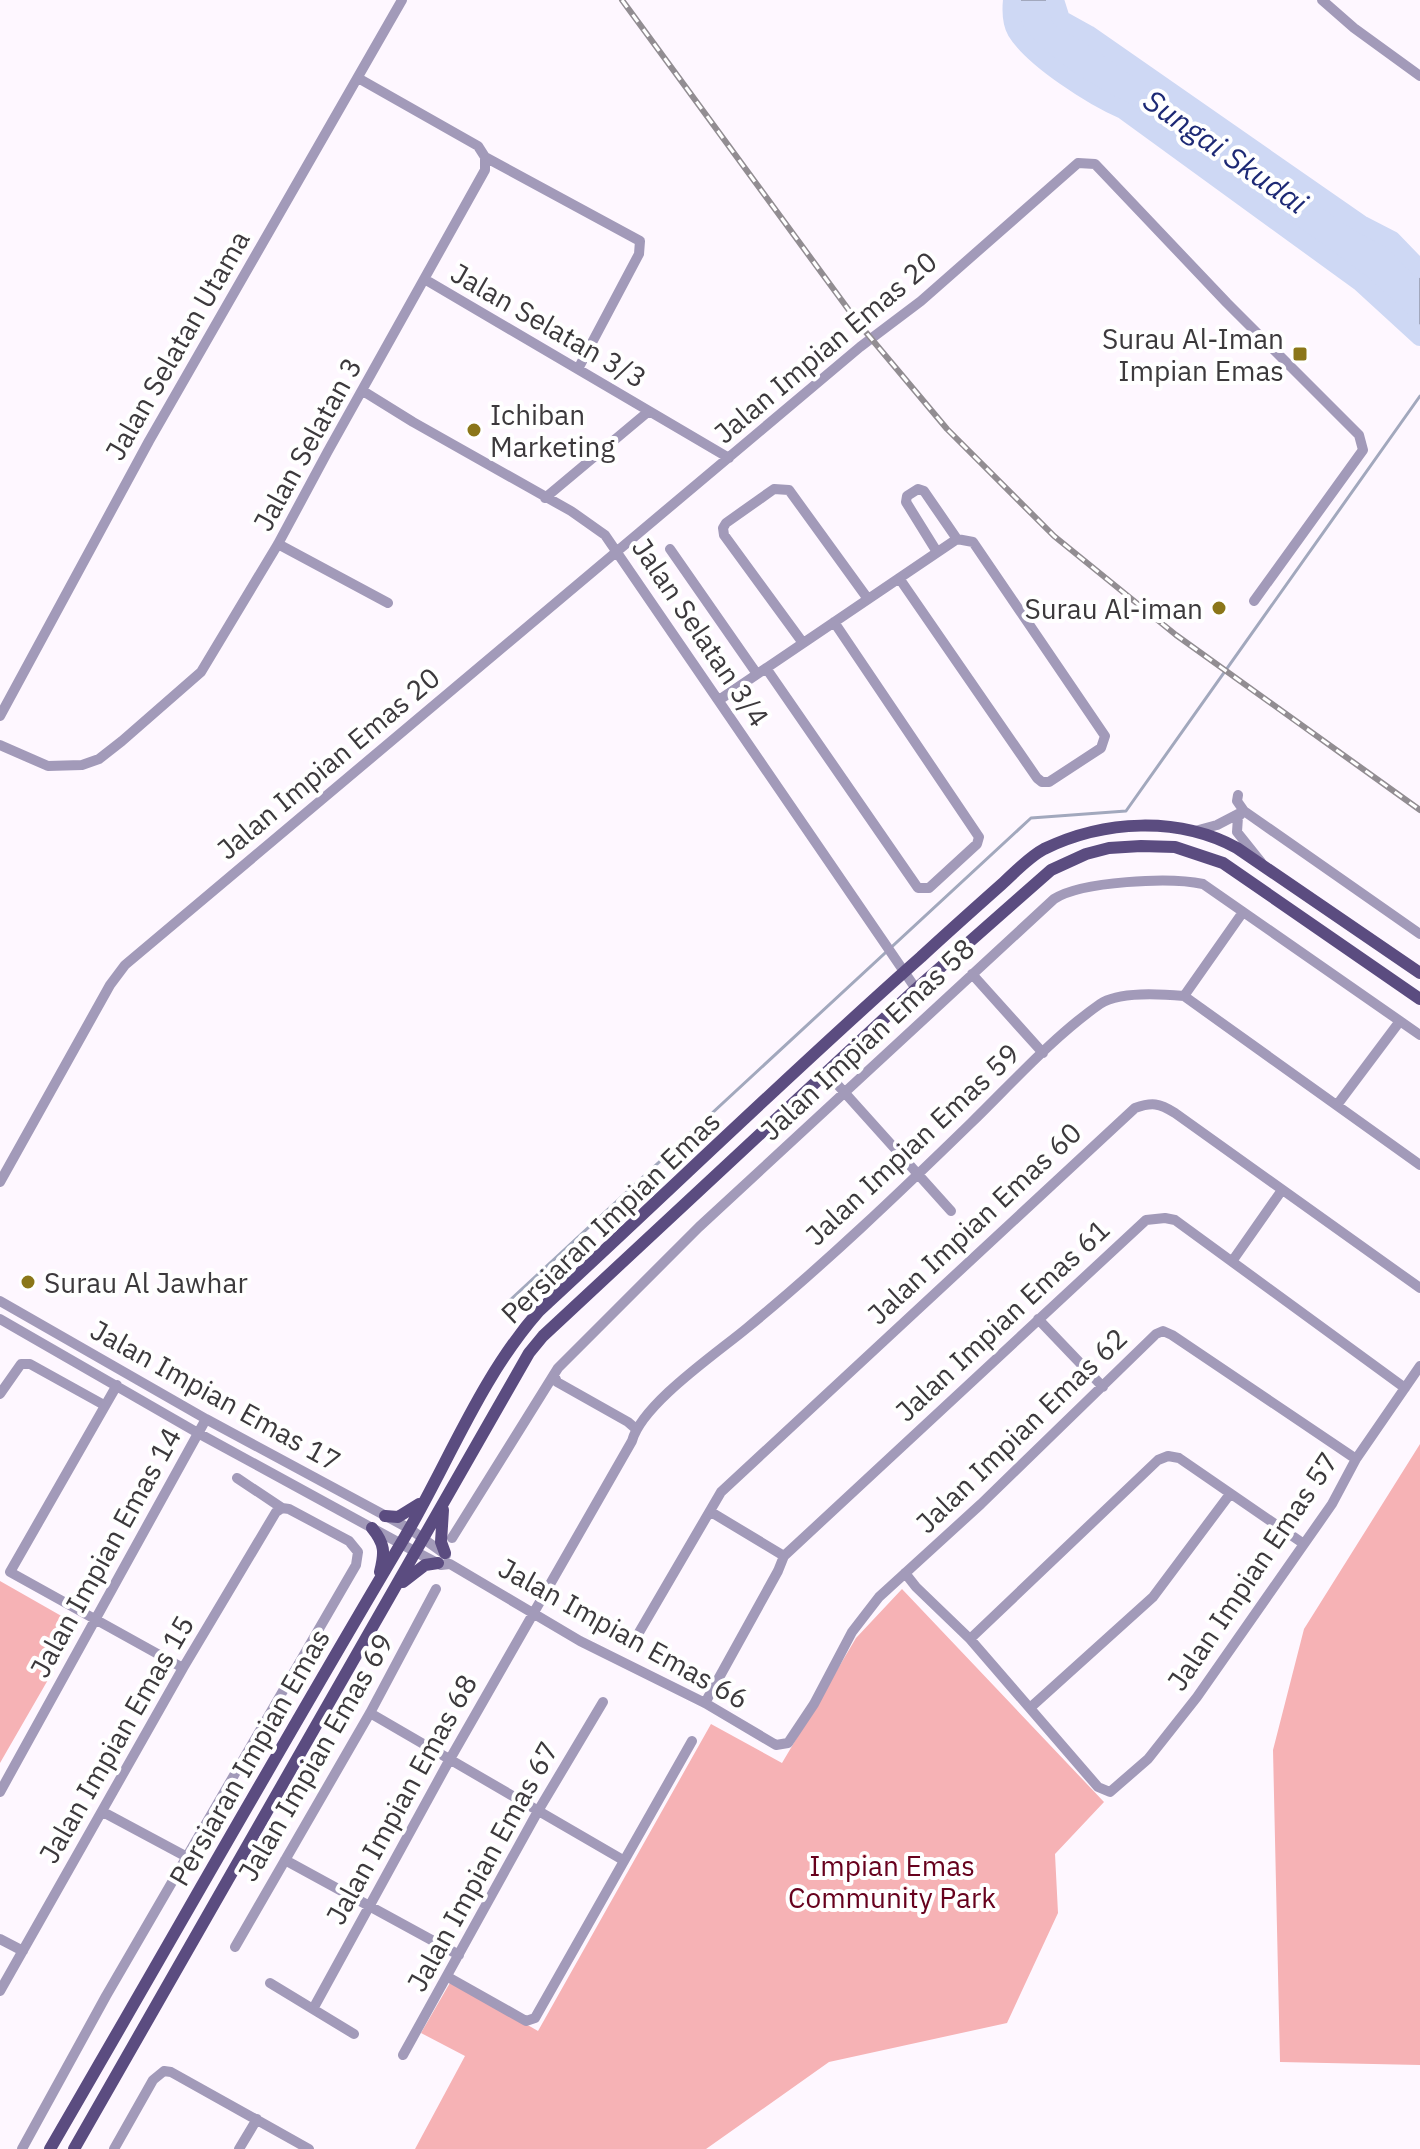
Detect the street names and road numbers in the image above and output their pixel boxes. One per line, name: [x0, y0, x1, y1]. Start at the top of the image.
street label: Jalan Selatan Utama: [96, 224, 258, 466]
street label: Jalan Impian Emas 20: [706, 243, 944, 451]
street label: Jalan Selatan 3/3: [444, 254, 654, 396]
street label: Jalan Selatan 3: [244, 351, 370, 537]
street label: Jalan Selatan 3/4: [624, 530, 778, 734]
street label: Jalan Impian Emas 20: [209, 659, 447, 867]
street label: Jalan Impian Emas 58: [752, 930, 982, 1148]
street label: Jalan Impian Emas 59: [797, 1035, 1027, 1253]
street label: Persiaran Impian Emas: [492, 1103, 728, 1331]
street label: Jalan Impian Emas 60: [859, 1114, 1089, 1332]
street label: Jalan Impian Emas 61: [887, 1211, 1117, 1429]
street label: Jalan Impian Emas 17: [84, 1311, 348, 1479]
street label: Jalan Impian Emas 62: [907, 1319, 1135, 1541]
street label: Jalan Impian Emas 14: [21, 1420, 189, 1684]
street label: Jalan Impian Emas 57: [1158, 1444, 1346, 1698]
street label: Jalan Impian Emas 66: [492, 1549, 756, 1717]
street label: Jalan Impian Emas 15: [30, 1608, 202, 1870]
street label: Persiaran Impian Emas: [160, 1622, 338, 1892]
street label: Jalan Impian Emas 69: [229, 1626, 401, 1888]
street label: Jalan Impian Emas 68: [317, 1667, 485, 1931]
street label: Jalan Impian Emas 67: [398, 1734, 566, 1998]

